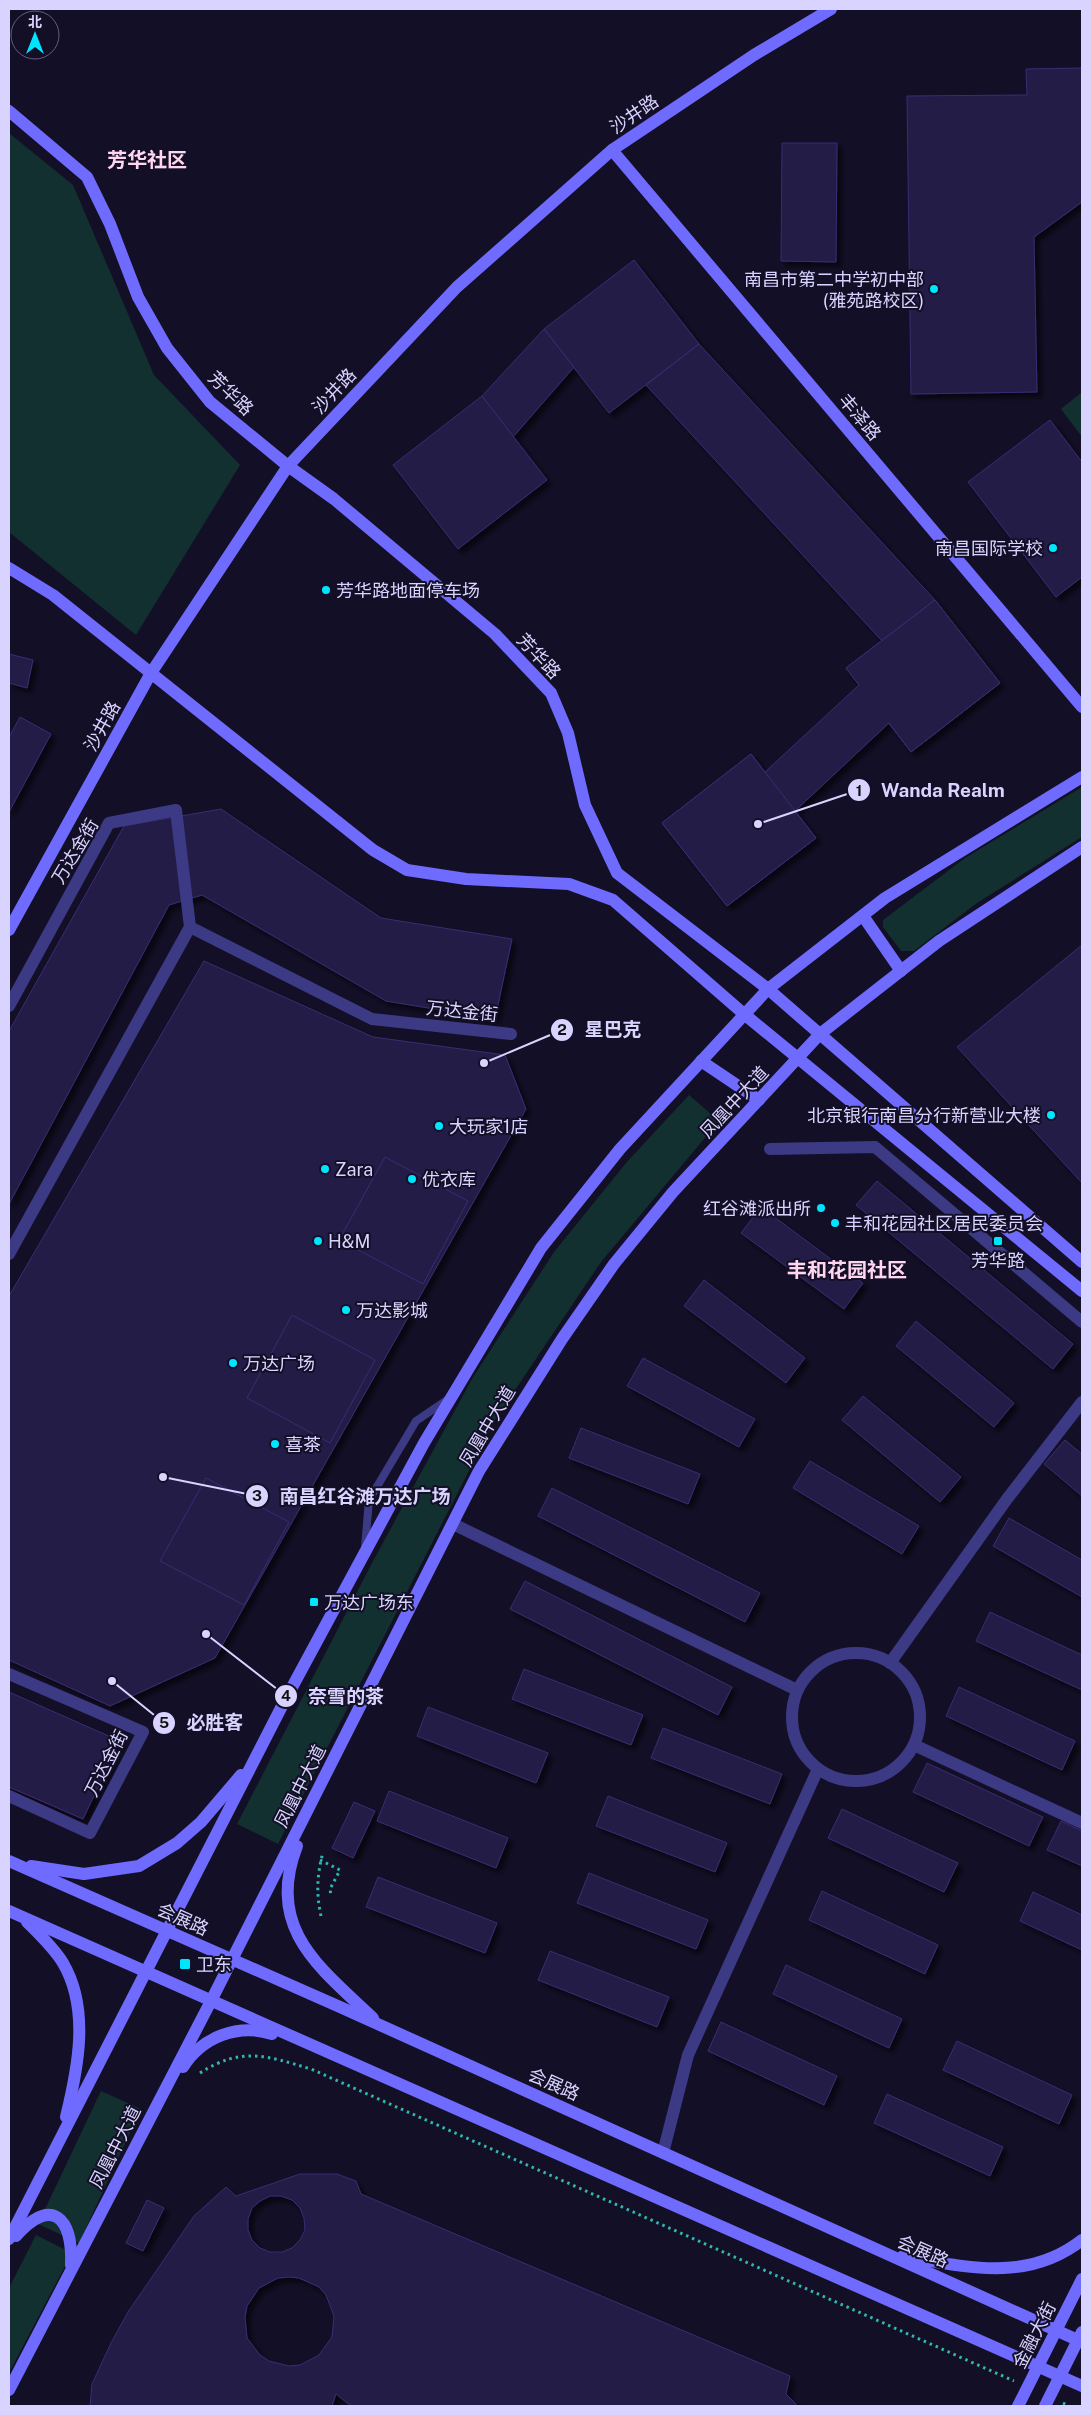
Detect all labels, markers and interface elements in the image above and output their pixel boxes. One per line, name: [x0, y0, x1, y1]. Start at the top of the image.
north arrow: [10, 10, 60, 60]
text: 北: [28, 14, 42, 30]
street label: 沙井路: [606, 90, 662, 138]
district label: 芳华社区: [107, 148, 187, 172]
place label: 南昌市第二中学初中部 (雅苑路校区): [744, 269, 924, 311]
marker: 南昌市第二中学初中部 (雅苑路校区): [928, 283, 940, 295]
street label: 沙井路: [308, 364, 360, 418]
street label: 芳华路: [204, 367, 258, 419]
street label: 丰泽路: [835, 390, 885, 444]
place label: 南昌国际学校: [935, 538, 1043, 559]
marker: 南昌国际学校: [1047, 542, 1059, 554]
place label: 芳华路地面停车场: [336, 580, 480, 601]
marker: 芳华路地面停车场: [320, 584, 332, 596]
street label: 芳华路: [513, 629, 565, 683]
street label: 沙井路: [80, 697, 124, 755]
callout: Wanda Realm: [846, 773, 1015, 807]
text: Wanda Realm: [881, 779, 1005, 801]
text: 1: [856, 782, 862, 799]
street label: 万达金街: [47, 815, 103, 887]
street label: 万达金街: [425, 997, 499, 1025]
callout: 星巴克: [549, 1013, 651, 1047]
text: 星巴克: [584, 1018, 642, 1040]
text: 2: [557, 1021, 567, 1038]
street label: 凤凰中大道: [696, 1062, 772, 1142]
place label: 北京银行南昌分行新营业大楼: [807, 1105, 1041, 1126]
marker: 北京银行南昌分行新营业大楼: [1045, 1109, 1057, 1121]
place label: 大玩家1店: [449, 1116, 528, 1137]
marker: 大玩家1店: [433, 1120, 445, 1132]
place label: Zara: [335, 1159, 373, 1180]
marker: Zara: [319, 1163, 331, 1175]
place label: 优衣库: [422, 1169, 476, 1190]
marker: 优衣库: [406, 1173, 418, 1185]
place label: 红谷滩派出所: [703, 1198, 811, 1219]
marker: 红谷滩派出所: [815, 1202, 827, 1214]
place label: 丰和花园社区居民委员会: [845, 1213, 1043, 1234]
marker: 丰和花园社区居民委员会: [829, 1217, 841, 1229]
place label: H&M: [328, 1231, 370, 1252]
marker: H&M: [312, 1235, 324, 1247]
marker: 芳华路: [992, 1235, 1004, 1247]
place label: 芳华路: [971, 1250, 1025, 1271]
district label: 丰和花园社区: [787, 1258, 907, 1282]
place label: 万达影城: [356, 1300, 428, 1321]
marker: 万达影城: [340, 1304, 352, 1316]
place label: 万达广场: [243, 1353, 315, 1374]
marker: 万达广场: [227, 1357, 239, 1369]
street label: 凤凰中大道: [455, 1382, 519, 1470]
place label: 喜茶: [285, 1434, 321, 1455]
marker: 喜茶: [269, 1438, 281, 1450]
callout: 南昌红谷滩万达广场: [244, 1479, 460, 1513]
text: 南昌红谷滩万达广场: [279, 1485, 451, 1507]
text: 3: [252, 1487, 262, 1504]
place label: 万达广场东: [324, 1592, 414, 1613]
marker: 万达广场东: [308, 1596, 320, 1608]
callout: 奈雪的茶: [273, 1679, 394, 1713]
text: 奈雪的茶: [308, 1685, 384, 1707]
text: 4: [281, 1687, 291, 1704]
callout: 必胜客: [151, 1706, 253, 1740]
text: 必胜客: [186, 1711, 244, 1733]
text: 5: [159, 1714, 169, 1731]
street label: 万达金街: [80, 1726, 132, 1800]
street label: 凤凰中大道: [270, 1741, 330, 1831]
street label: 会展路: [154, 1898, 212, 1940]
place label: 卫东: [196, 1954, 232, 1975]
marker: 卫东: [178, 1957, 192, 1971]
street label: 会展路: [525, 2063, 583, 2105]
street label: 凤凰中大道: [85, 2102, 145, 2192]
street label: 会展路: [894, 2230, 952, 2272]
street label: 金融大街: [1008, 2298, 1060, 2372]

